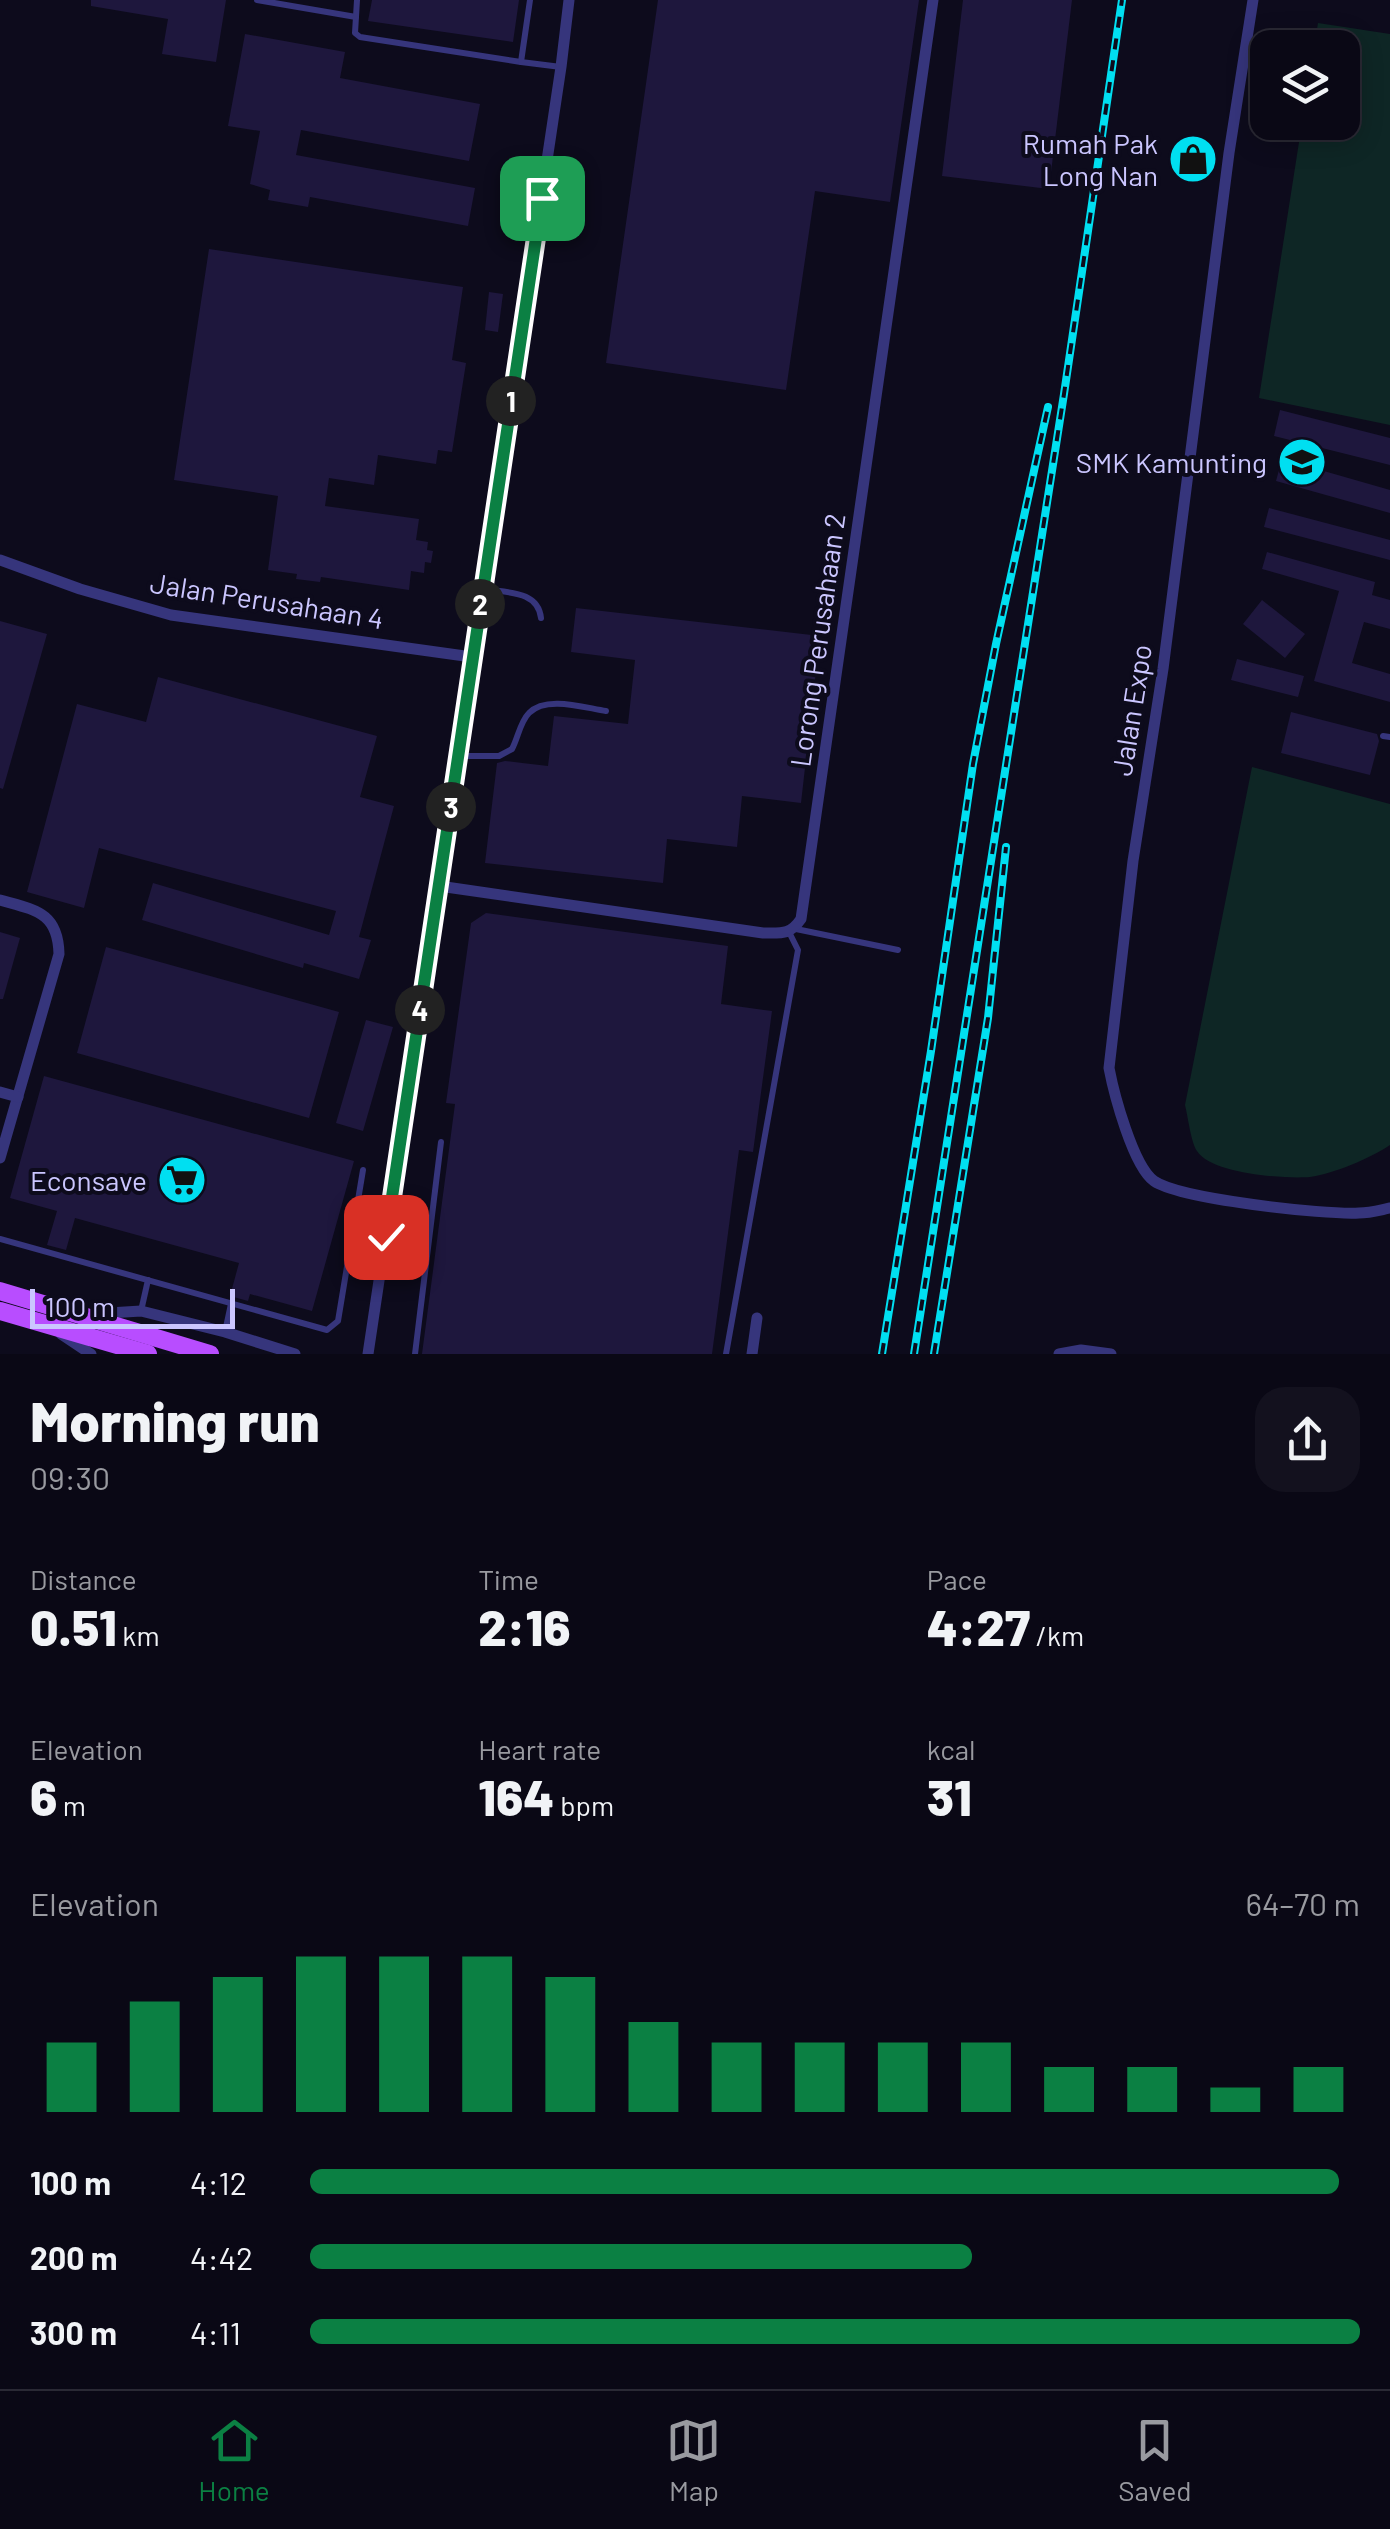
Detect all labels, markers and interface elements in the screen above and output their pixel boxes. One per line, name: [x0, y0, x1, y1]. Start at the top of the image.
map controls: [1250, 30, 1360, 140]
button: layers: [1250, 30, 1360, 140]
place label: Rumah Pak Long Nan: [1023, 126, 1158, 192]
shop icon: Rumah Pak Long Nan: [1167, 133, 1219, 185]
pin: [500, 156, 585, 241]
icon: arrive: [515, 171, 570, 226]
pin: 1: [486, 376, 536, 426]
text: 1: [506, 384, 516, 418]
school or university icon: SMK Kamunting: [1276, 436, 1328, 488]
place label: SMK Kamunting: [1076, 445, 1267, 479]
street label: Lorong Perusahaan 2: [782, 511, 852, 769]
street label: Jalan Perusahaan 4: [148, 565, 386, 635]
pin: 2: [455, 579, 505, 629]
text: 2: [472, 587, 488, 621]
street label: Jalan Expo: [1104, 642, 1158, 778]
pin: 3: [426, 782, 476, 832]
text: 3: [443, 790, 459, 824]
pin: 4: [395, 985, 445, 1035]
text: 4: [412, 993, 428, 1027]
supermarket icon: Econsave: [156, 1154, 208, 1206]
place label: Econsave: [30, 1163, 147, 1197]
pin: [344, 1195, 429, 1280]
icon: check: [359, 1210, 414, 1265]
scale bar: [30, 1284, 235, 1328]
text: 100 m: [45, 1289, 115, 1323]
text: Morning run: [30, 1387, 320, 1453]
button: share: [1255, 1387, 1360, 1492]
text: 09:30: [30, 1458, 110, 1496]
text: Distance: [30, 1562, 137, 1596]
text: Time: [478, 1562, 539, 1596]
text: Pace: [927, 1562, 987, 1596]
text: 0.51: [30, 1596, 117, 1656]
text: 2:16: [478, 1596, 570, 1656]
text: 4:27: [927, 1596, 1030, 1656]
text: km: [117, 1618, 160, 1652]
text: /km: [1030, 1618, 1084, 1652]
text: Elevation: [30, 1732, 143, 1766]
text: Heart rate: [478, 1732, 601, 1766]
text: kcal: [927, 1732, 975, 1766]
text: 6: [30, 1766, 57, 1826]
text: 164: [478, 1766, 555, 1826]
text: 31: [927, 1766, 972, 1826]
text: m: [57, 1788, 86, 1822]
text: bpm: [555, 1788, 614, 1822]
text: Elevation: [30, 1884, 159, 1922]
text: 64–70 m: [1245, 1884, 1360, 1922]
text: 100 m: [30, 2163, 111, 2201]
text: 4:12: [190, 2163, 247, 2201]
text: 200 m: [30, 2238, 118, 2276]
text: 4:42: [190, 2238, 253, 2276]
text: 300 m: [30, 2313, 117, 2351]
text: 4:11: [190, 2313, 241, 2351]
tab: Home: [198, 2413, 270, 2507]
tab: Map: [666, 2413, 721, 2507]
tab: Saved: [1118, 2413, 1192, 2507]

